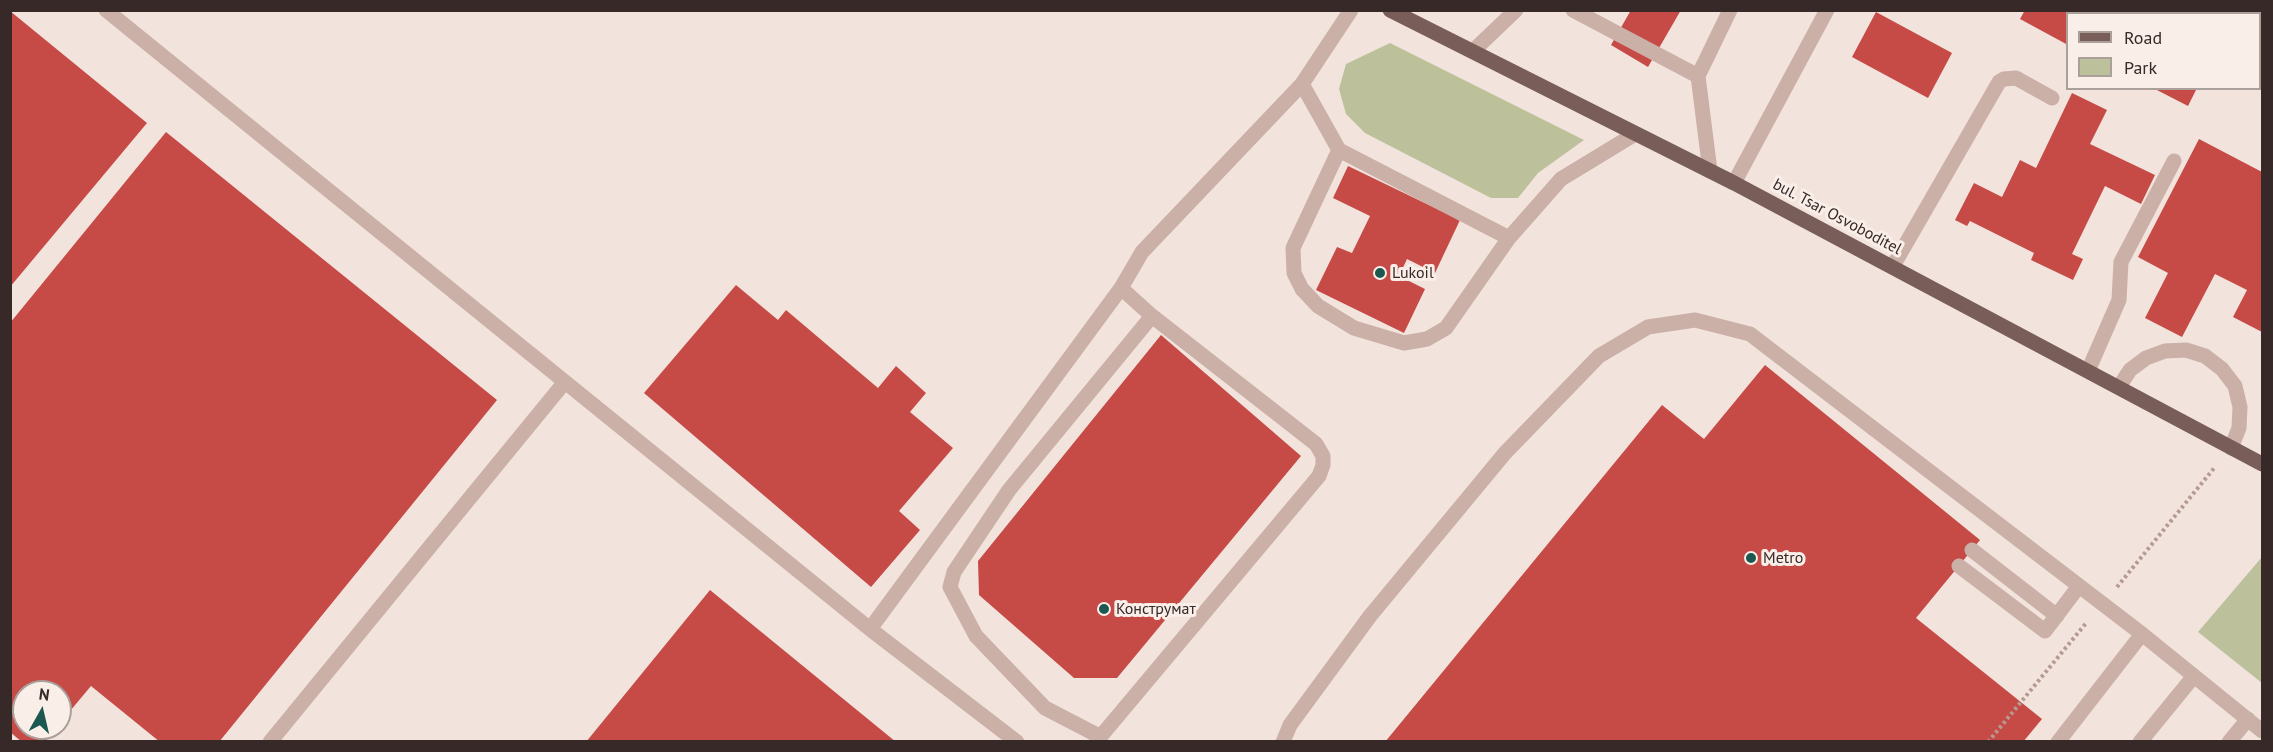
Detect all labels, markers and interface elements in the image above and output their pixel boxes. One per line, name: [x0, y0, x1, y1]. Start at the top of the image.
legend: [2066, 12, 2261, 90]
text: Road: [2124, 26, 2162, 49]
text: Park: [2124, 56, 2157, 79]
street label: bul. Tsar Osvoboditel: [1769, 175, 1905, 259]
place label: Lukoil: [1392, 263, 1434, 283]
marker: Lukoil: [1373, 266, 1387, 280]
place label: Metro: [1763, 548, 1803, 568]
marker: Metro: [1744, 551, 1758, 565]
place label: Конструмат: [1116, 599, 1196, 619]
marker: Конструмат: [1097, 602, 1111, 616]
north arrow: [12, 680, 72, 740]
text: N: [38, 684, 51, 705]

